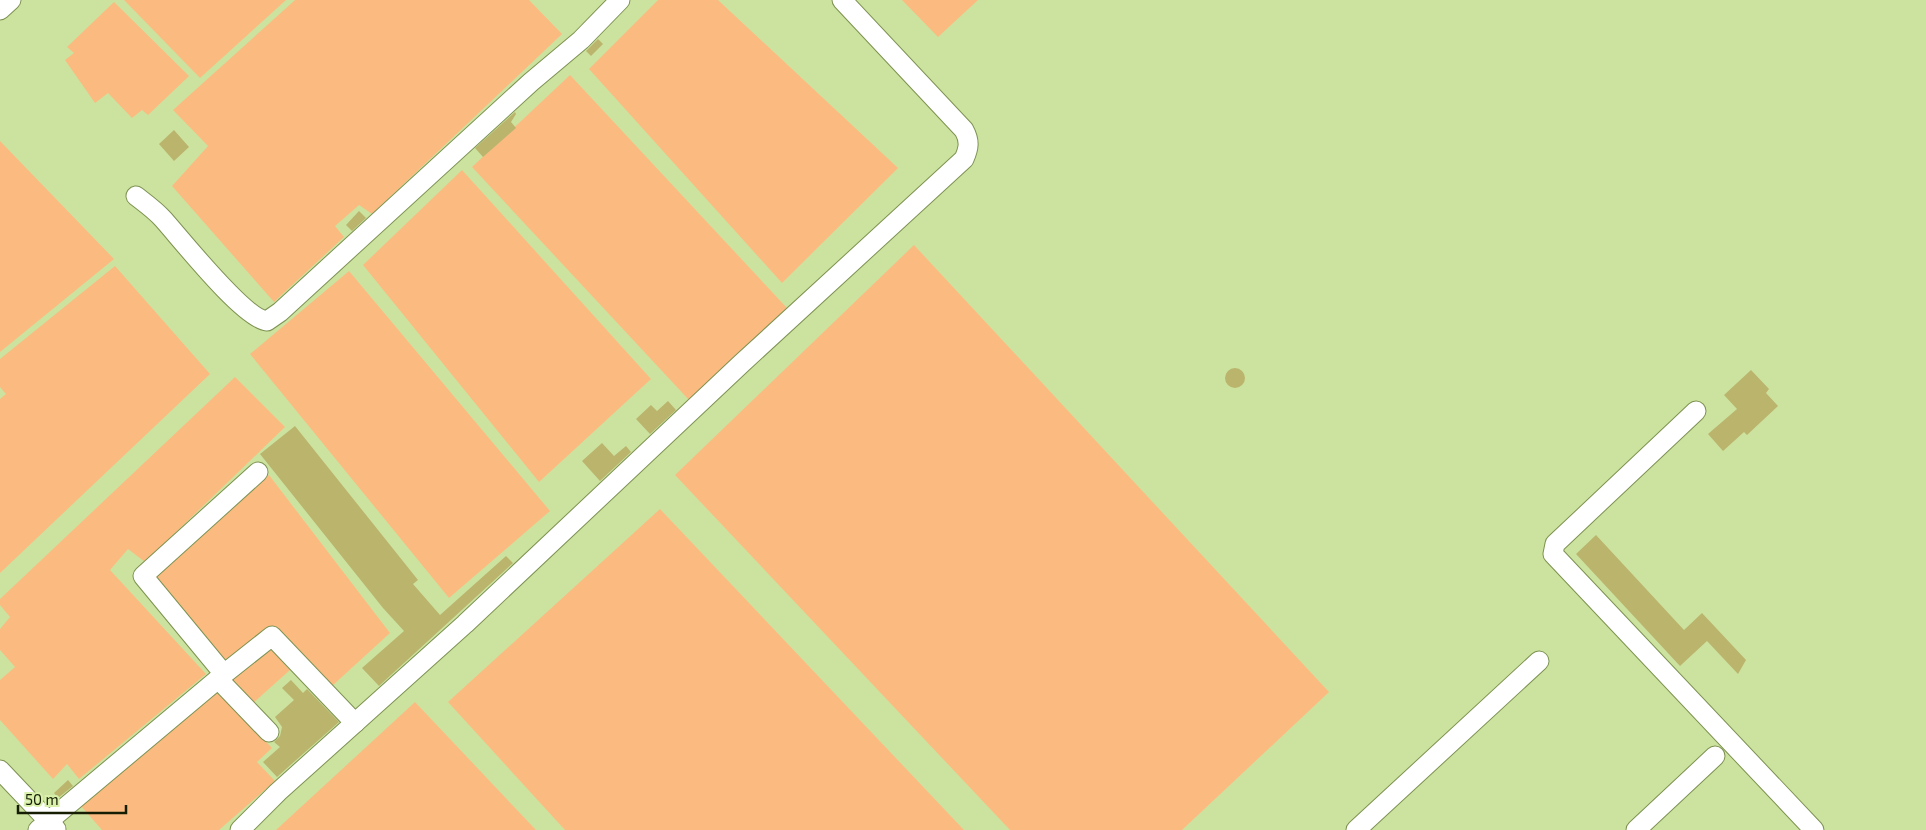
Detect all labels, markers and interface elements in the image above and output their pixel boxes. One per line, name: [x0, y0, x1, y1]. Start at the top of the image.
scale bar: [18, 782, 125, 814]
text: 50 m: [25, 790, 59, 808]

